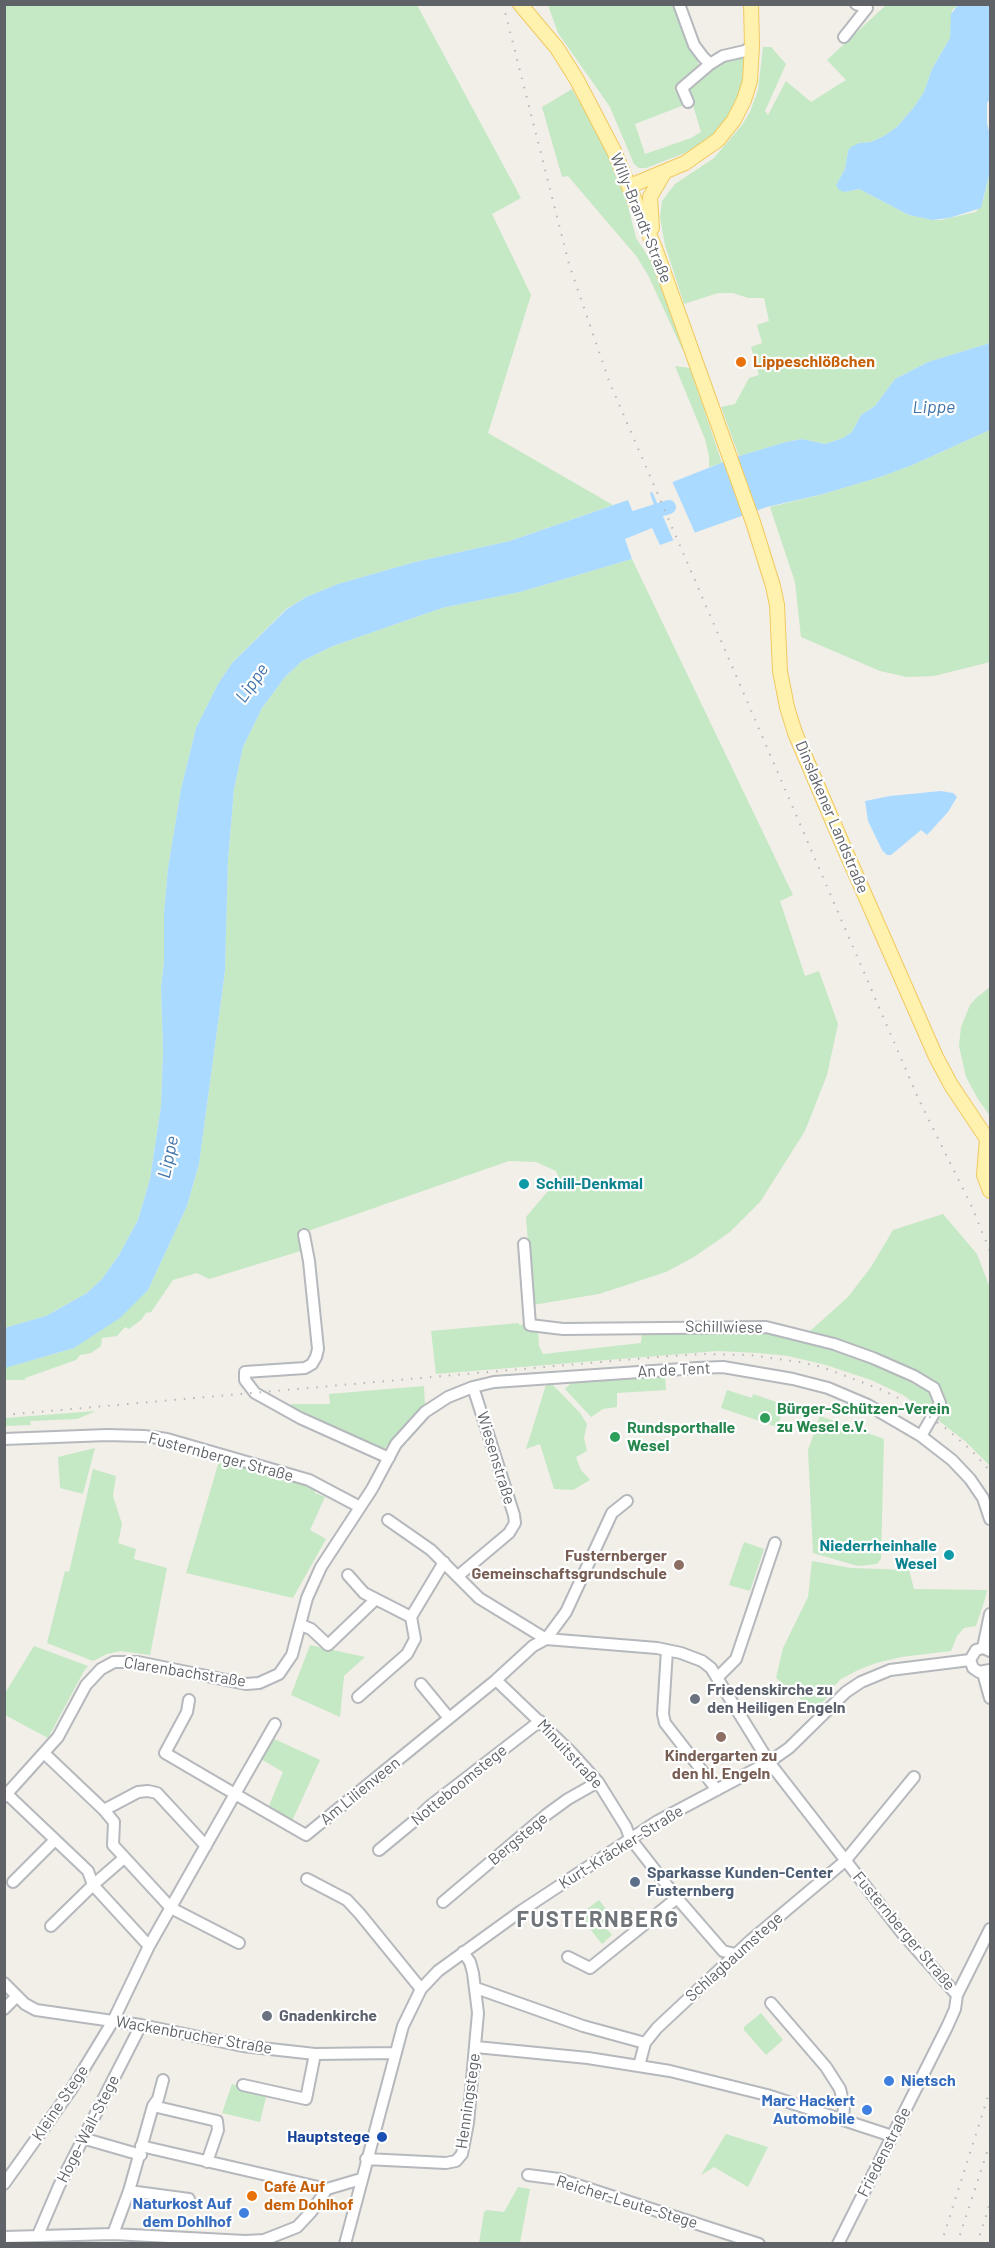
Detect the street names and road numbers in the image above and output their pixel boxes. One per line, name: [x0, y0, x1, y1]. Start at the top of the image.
street label: Willy-Brandt-Straße: [606, 150, 676, 286]
street label: Dinslakener Landstraße: [791, 738, 873, 896]
street label: Schillwiese: [685, 1317, 763, 1337]
street label: An de Tent: [637, 1359, 711, 1381]
street label: Wiesenstraße: [473, 1409, 519, 1507]
street label: Fusternberger Straße: [146, 1428, 296, 1486]
street label: Clarenbachstraße: [123, 1653, 247, 1691]
street label: Minuitstraße: [533, 1715, 607, 1793]
street label: Notteboomstege: [407, 1741, 511, 1829]
street label: Am Lilienveen: [316, 1753, 404, 1829]
street label: Kurt-Kräcker-Straße: [555, 1801, 687, 1893]
street label: Bergstege: [484, 1809, 552, 1869]
street label: Fusternberger Straße: [849, 1868, 959, 1994]
street label: Schlagbaumstege: [681, 1908, 787, 2006]
street label: Wackenbrucher Straße: [114, 2012, 274, 2058]
street label: Henningstege: [452, 2052, 484, 2150]
street label: Kleine Stege: [28, 2062, 92, 2144]
street label: Hoge-Wall-Stege: [53, 2072, 123, 2186]
street label: Friedenstraße: [853, 2104, 915, 2200]
street label: Reicher-Leute-Stege: [554, 2171, 700, 2233]

